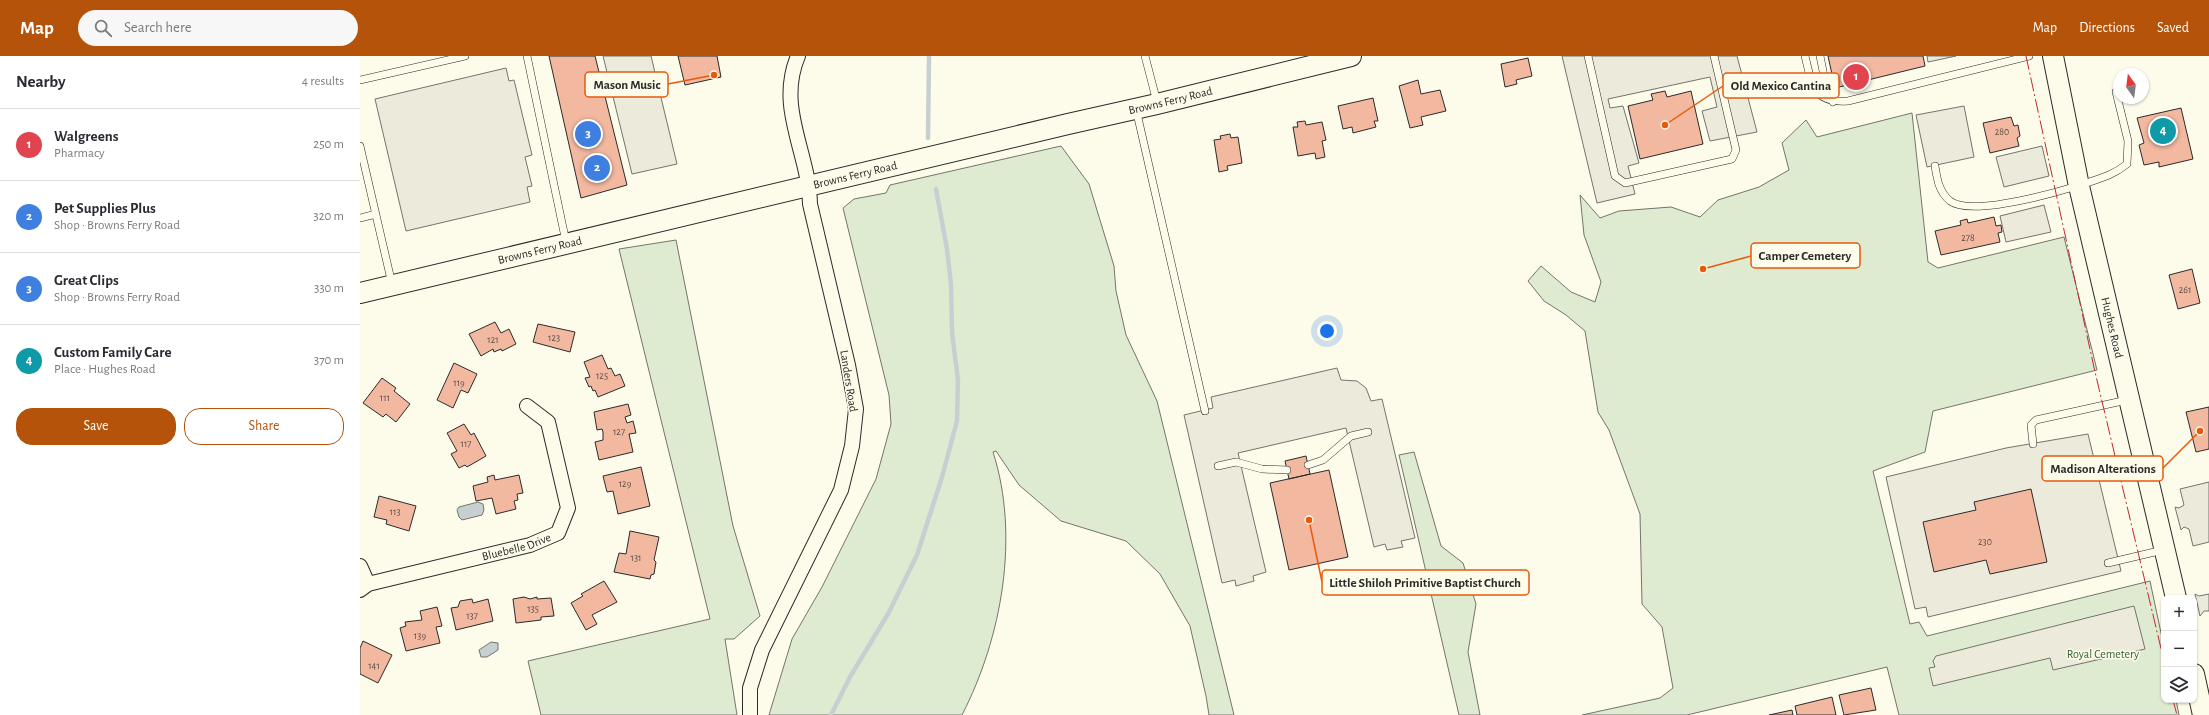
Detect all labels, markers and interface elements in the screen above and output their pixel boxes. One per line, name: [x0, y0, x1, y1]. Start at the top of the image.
search box: [78, 10, 358, 46]
icon: search: [92, 17, 114, 39]
text: Map: [20, 19, 54, 38]
text: Search here: [124, 20, 192, 35]
text: Map: [2033, 21, 2057, 35]
text: Directions: [2079, 21, 2135, 35]
text: Saved: [2157, 21, 2189, 35]
pin: 1: [1843, 62, 1869, 92]
north arrow: [2113, 68, 2149, 104]
callout: Mason Music: [585, 72, 668, 97]
text: Nearby: [16, 73, 66, 90]
callout: Old Mexico Cantina: [1723, 73, 1839, 98]
text: 4 results: [302, 75, 344, 88]
text: Mason Music: [594, 79, 661, 92]
text: Old Mexico Cantina: [1731, 80, 1831, 93]
street label: Browns Ferry Road: [1127, 85, 1214, 116]
pin: 4: [2150, 116, 2176, 146]
pin: 3: [575, 119, 601, 149]
house number: 280: [1995, 127, 2009, 137]
text: Walgreens: [54, 129, 118, 144]
text: 1: [27, 138, 31, 151]
text: 250 m: [313, 138, 344, 151]
text: Pharmacy: [54, 147, 105, 160]
pin: 2: [584, 153, 610, 183]
street label: Browns Ferry Road: [812, 159, 898, 191]
text: Pet Supplies Plus: [54, 201, 156, 216]
text: 2: [26, 210, 32, 223]
text: 320 m: [313, 210, 344, 223]
text: Shop · Browns Ferry Road: [54, 219, 180, 232]
house number: 278: [1961, 233, 1975, 243]
street label: Browns Ferry Road: [497, 234, 583, 266]
callout: Camper Cemetery: [1751, 243, 1860, 268]
text: Camper Cemetery: [1759, 250, 1852, 263]
text: Great Clips: [54, 273, 119, 288]
text: 3: [26, 282, 32, 295]
text: 330 m: [314, 282, 344, 295]
house number: 261: [2179, 285, 2191, 295]
text: Shop · Browns Ferry Road: [54, 291, 180, 304]
street label: Hughes Road: [2099, 296, 2125, 359]
your location: [1317, 321, 1337, 341]
house number: 123: [548, 333, 560, 343]
house number: 121: [487, 335, 499, 345]
text: Custom Family Care: [54, 345, 172, 360]
street label: Landers Road: [838, 349, 860, 413]
text: 4: [26, 354, 32, 367]
text: 370 m: [314, 354, 344, 367]
text: Place · Hughes Road: [54, 363, 156, 376]
house number: 125: [596, 371, 608, 381]
house number: 119: [453, 378, 465, 388]
house number: 111: [380, 393, 390, 403]
button: Save: [16, 408, 176, 445]
button: Share: [184, 408, 344, 445]
house number: 127: [613, 427, 625, 437]
house number: 117: [460, 439, 472, 449]
callout: Madison Alterations: [2042, 456, 2163, 481]
text: Madison Alterations: [2050, 463, 2156, 476]
house number: 129: [619, 479, 632, 489]
house number: 113: [390, 507, 401, 517]
street label: Bluebelle Drive: [481, 531, 553, 562]
house number: 230: [1978, 537, 1992, 547]
house number: 131: [631, 553, 642, 563]
callout: Little Shiloh Primitive Baptist Church: [1322, 570, 1529, 595]
text: Little Shiloh Primitive Baptist Church: [1329, 577, 1521, 590]
map controls: [2161, 595, 2197, 703]
button: +: [2161, 595, 2197, 631]
house number: 135: [527, 604, 539, 614]
house number: 137: [466, 611, 478, 621]
house number: 139: [414, 631, 426, 641]
button: −: [2161, 631, 2197, 667]
park label: Royal Cemetery: [2067, 648, 2139, 661]
house number: 141: [368, 661, 380, 671]
button: layers: [2161, 667, 2197, 703]

